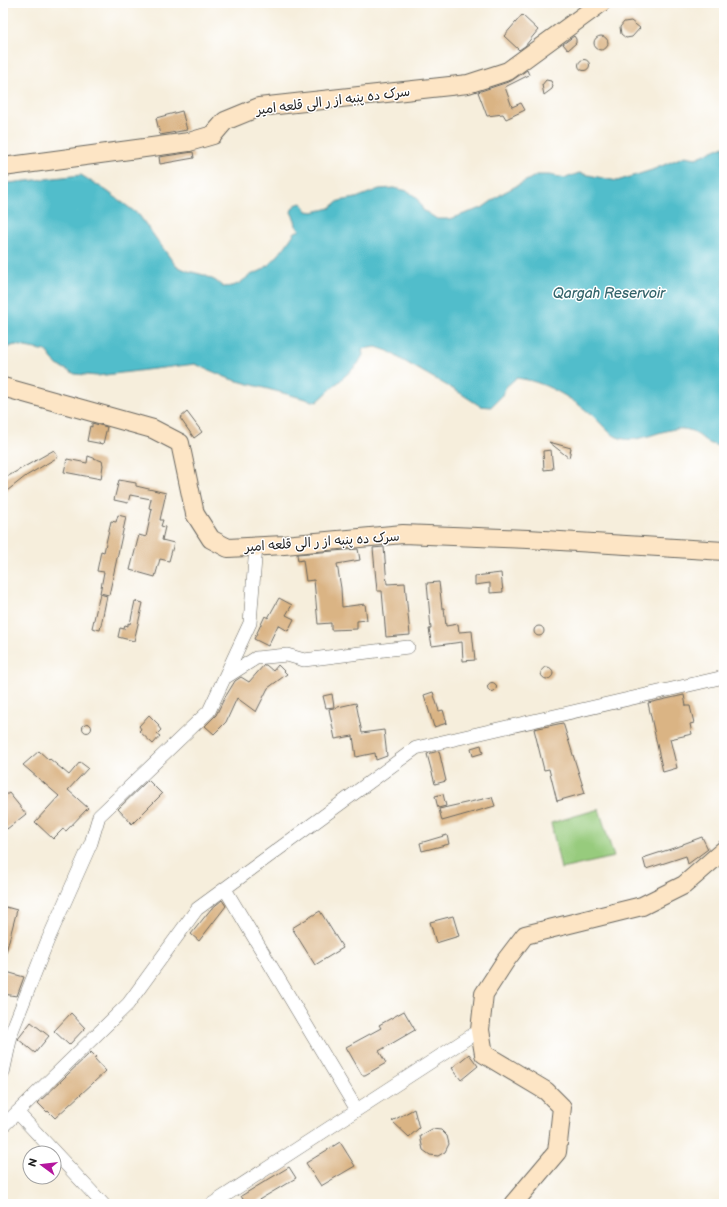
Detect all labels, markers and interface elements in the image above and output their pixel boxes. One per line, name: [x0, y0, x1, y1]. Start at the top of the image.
street label: سرک ده پنبه از ر الی قلعه امیر: [254, 84, 411, 119]
water label: Qargah Reservoir: [553, 285, 666, 302]
street label: سرک ده پنبه از ر الی قلعه امیر: [243, 529, 400, 556]
north arrow: [22, 1145, 62, 1185]
text: N: [25, 1157, 40, 1168]

